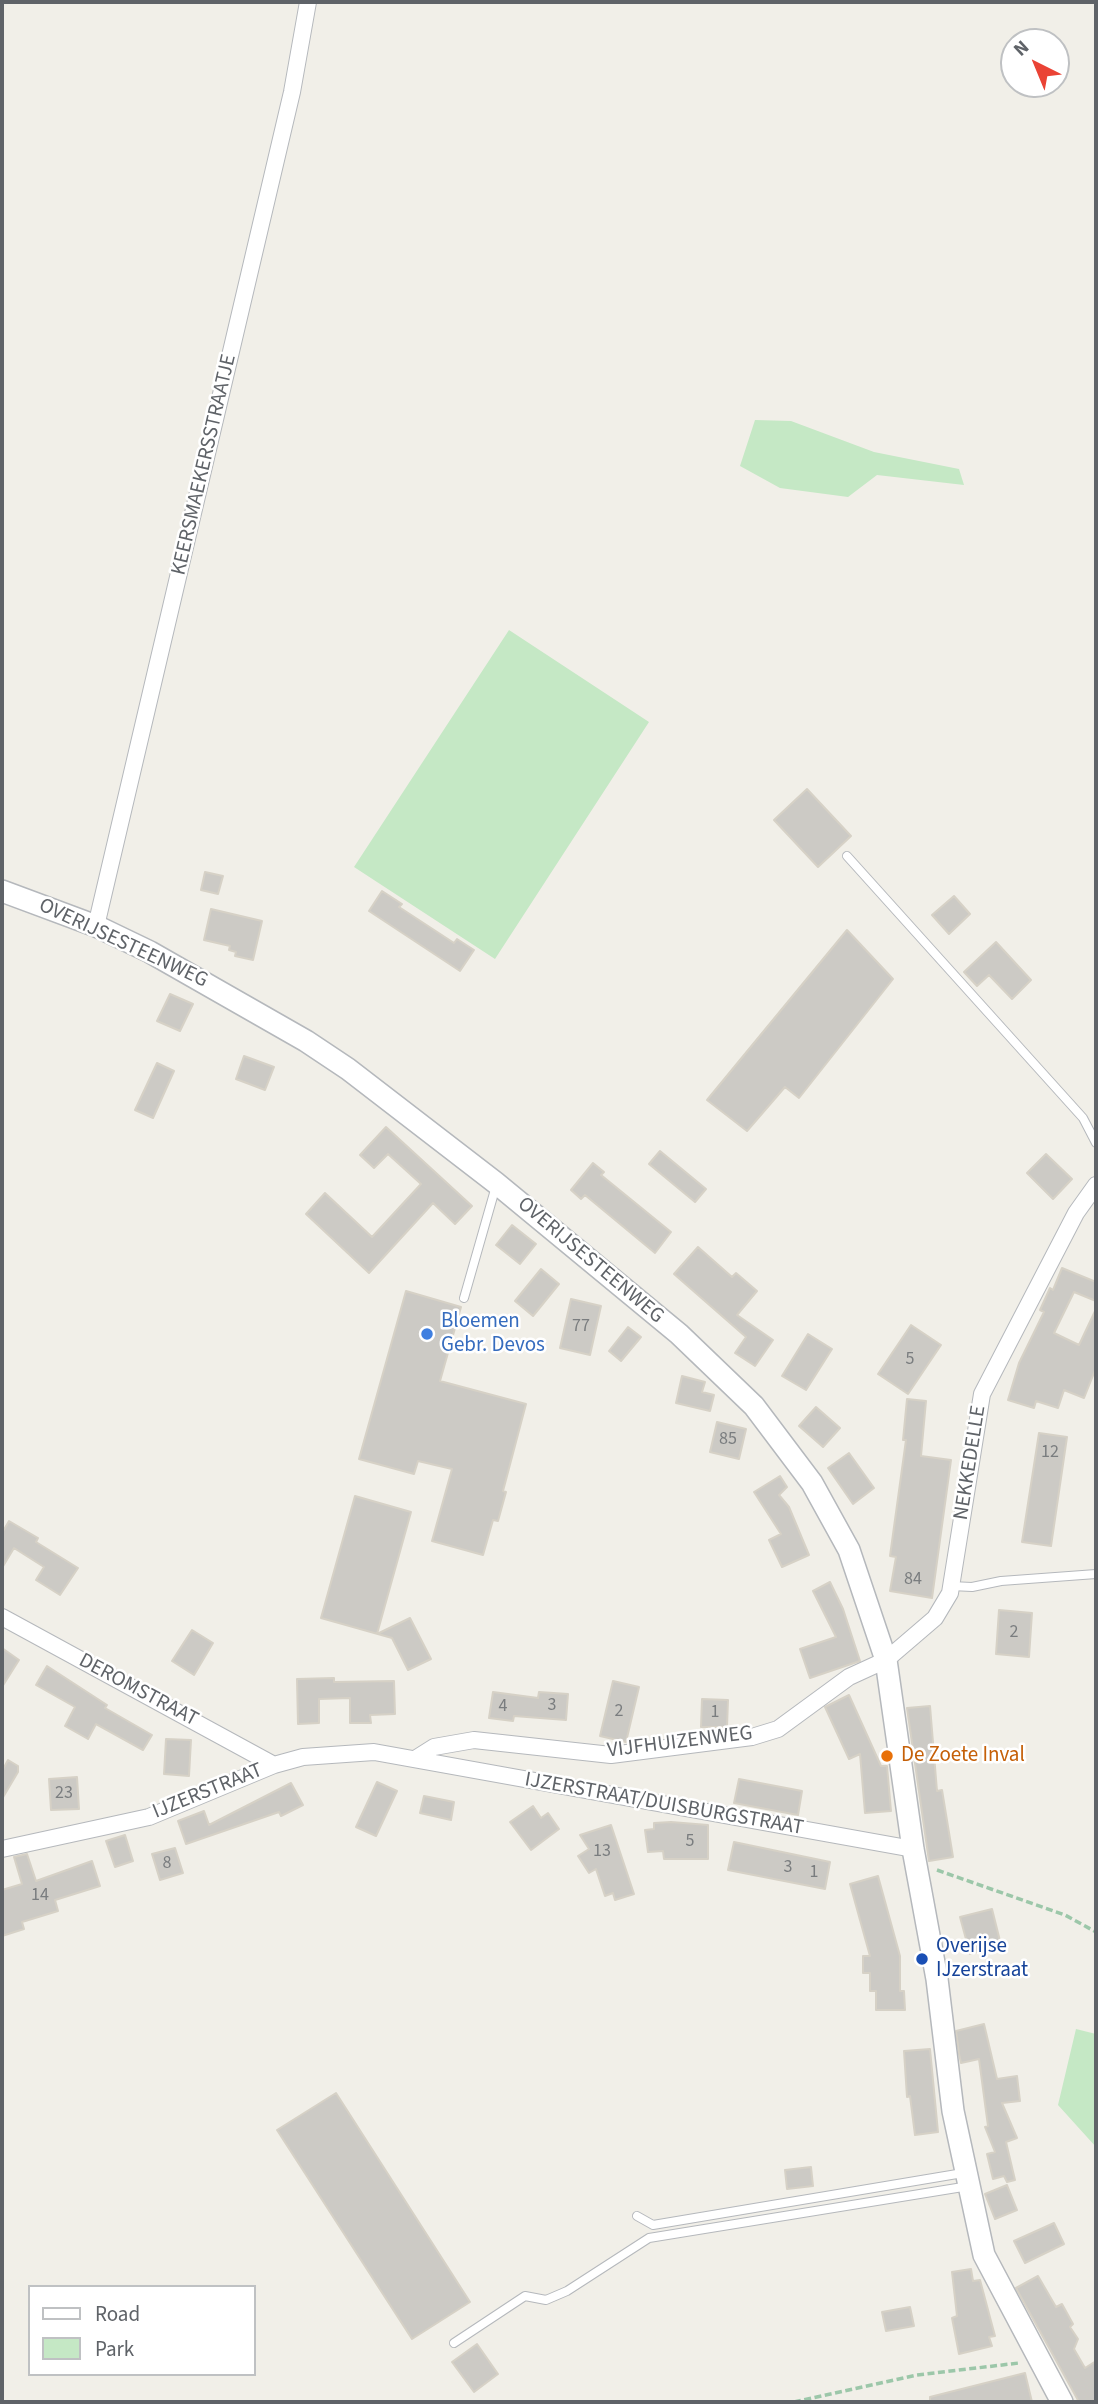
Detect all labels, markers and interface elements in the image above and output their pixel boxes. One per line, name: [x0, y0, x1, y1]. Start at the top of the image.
north arrow: [1000, 28, 1070, 98]
text: N: [1008, 35, 1036, 63]
street label: KEERSMAEKERSSTRAATJE: [167, 352, 243, 578]
street label: OVERIJSESTEENWEG: [34, 894, 212, 994]
street label: OVERIJSESTEENWEG: [512, 1192, 668, 1330]
place label: Bloemen Gebr. Devos: [441, 1309, 545, 1359]
house number: 77: [572, 1316, 590, 1338]
marker: Bloemen Gebr. Devos: [419, 1326, 435, 1342]
house number: 5: [906, 1349, 914, 1371]
street label: NEKKEDELLE: [950, 1404, 992, 1522]
house number: 85: [719, 1429, 737, 1451]
house number: 12: [1041, 1442, 1059, 1464]
house number: 84: [904, 1569, 922, 1591]
house number: 2: [1010, 1622, 1018, 1644]
street label: DEROMSTRAAT: [74, 1649, 202, 1733]
house number: 3: [548, 1695, 556, 1717]
house number: 4: [499, 1696, 507, 1718]
house number: 2: [615, 1701, 623, 1723]
house number: 1: [711, 1702, 719, 1724]
street label: VIJFHUIZENWEG: [606, 1722, 754, 1764]
place label: De Zoete Inval: [901, 1743, 1025, 1769]
marker: De Zoete Inval: [879, 1748, 895, 1764]
street label: IJZERSTRAAT: [149, 1759, 267, 1825]
street label: IJZERSTRAAT/DUISBURGSTRAAT: [523, 1768, 805, 1842]
house number: 23: [55, 1783, 73, 1805]
house number: 5: [686, 1831, 694, 1853]
house number: 13: [593, 1841, 611, 1863]
house number: 8: [163, 1853, 171, 1875]
house number: 3: [784, 1857, 792, 1879]
house number: 1: [810, 1862, 818, 1884]
house number: 14: [31, 1885, 49, 1907]
place label: Overijse IJzerstraat: [936, 1934, 1028, 1984]
marker: Overijse IJzerstraat: [914, 1951, 930, 1967]
legend: [28, 2285, 256, 2376]
text: Road: [95, 2299, 140, 2329]
text: Park: [95, 2334, 134, 2364]

